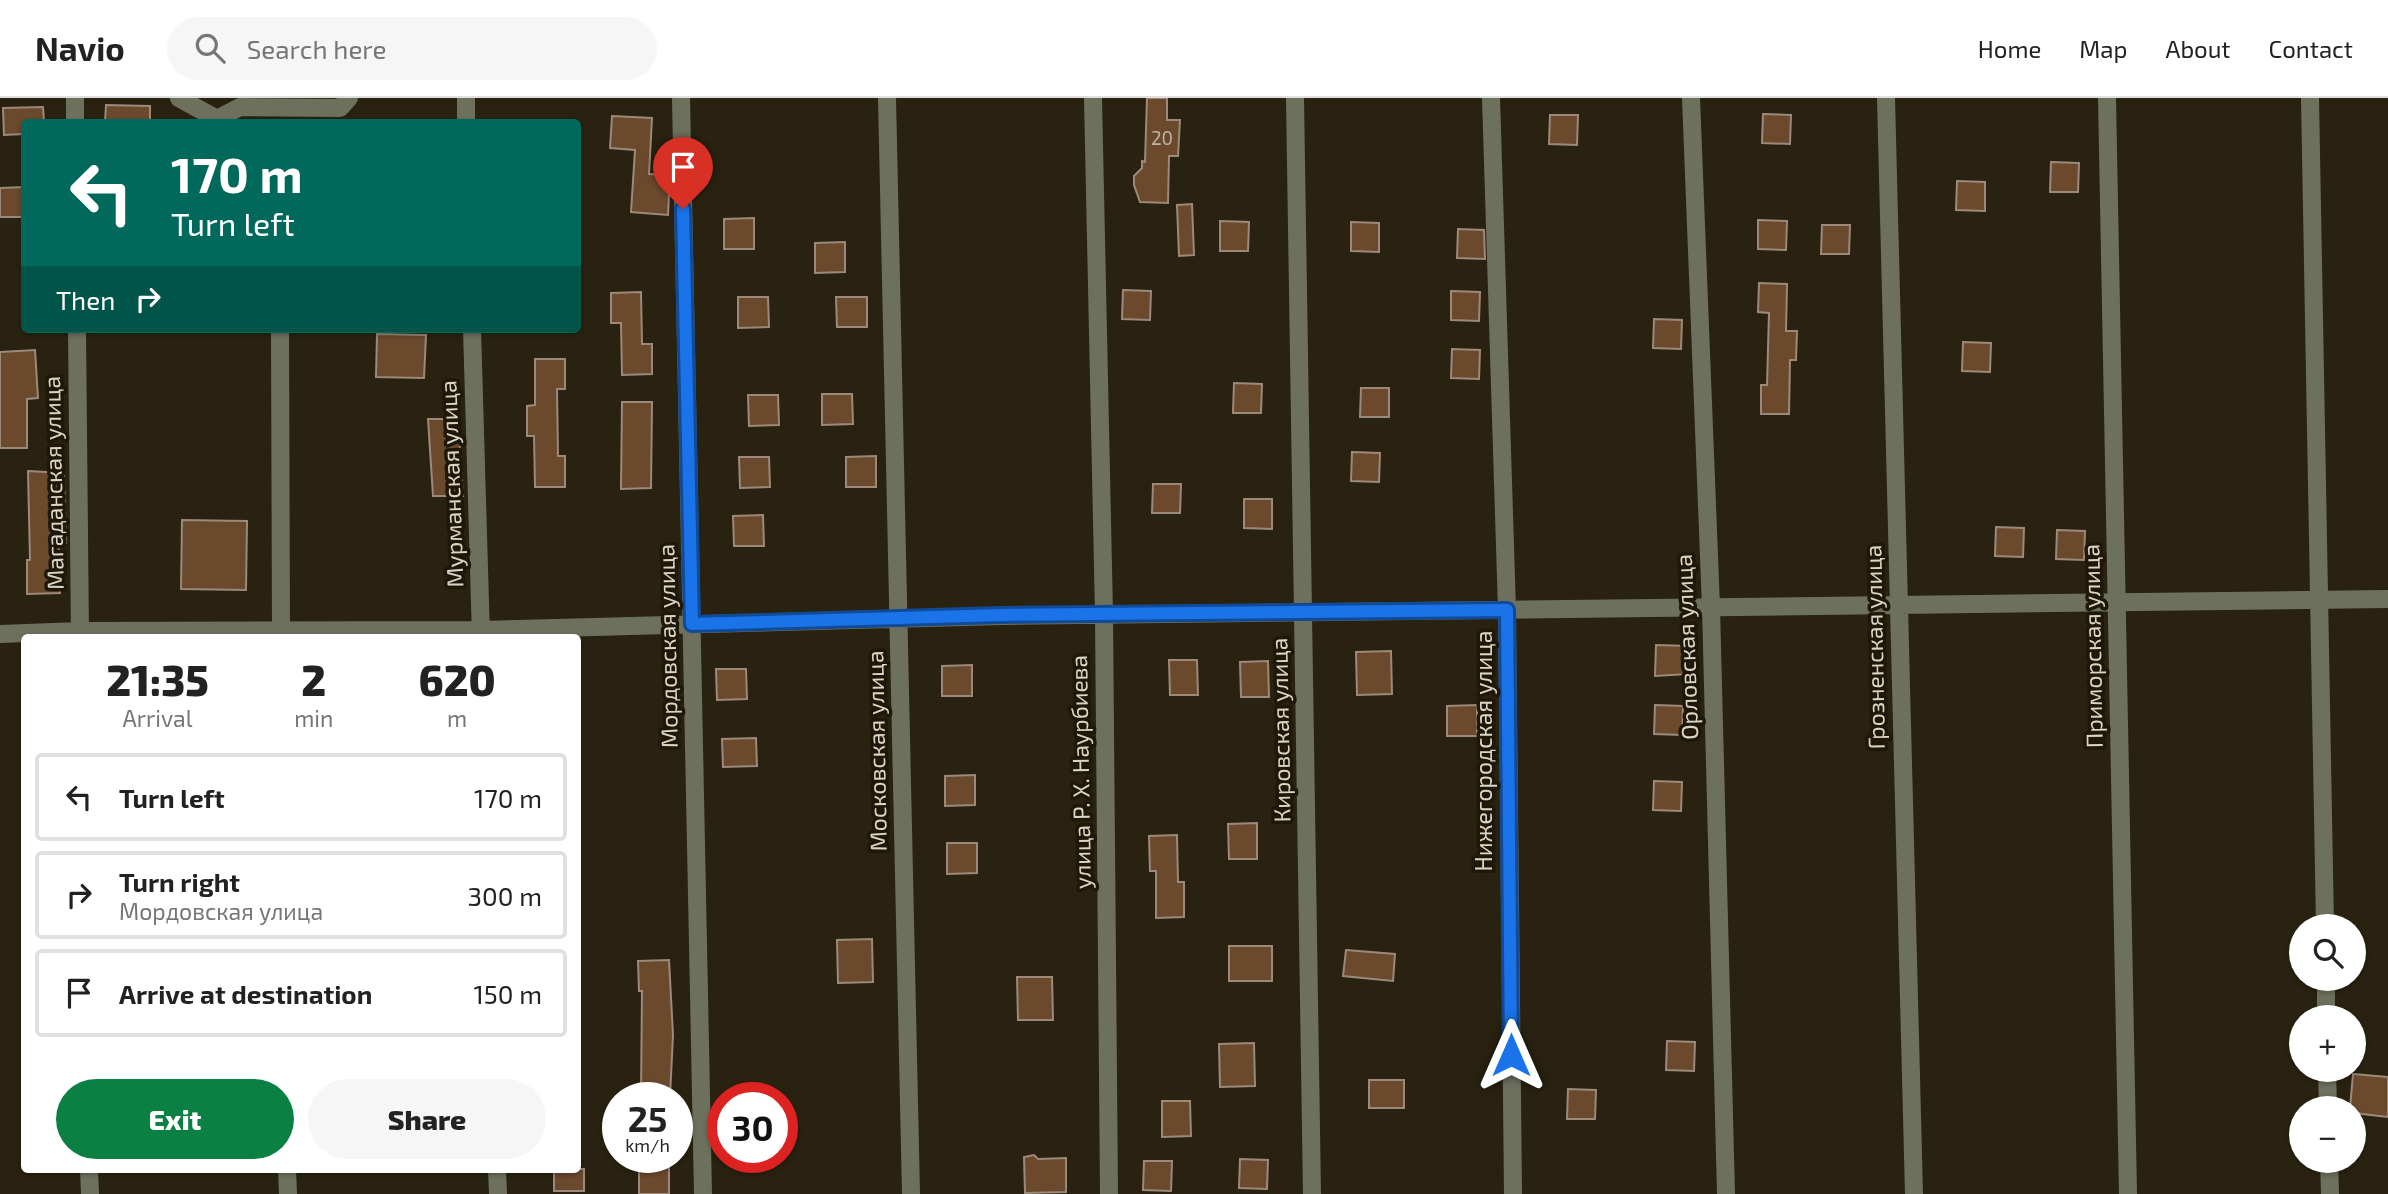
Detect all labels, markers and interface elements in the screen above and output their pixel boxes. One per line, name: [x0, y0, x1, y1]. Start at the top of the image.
search box: [167, 17, 657, 80]
text: Navio: [35, 28, 125, 68]
icon: search: [191, 29, 229, 67]
text: Search here: [247, 33, 386, 64]
text: Home: [1978, 34, 2041, 63]
text: Map: [2079, 34, 2127, 63]
text: About: [2165, 34, 2231, 63]
text: Contact: [2269, 34, 2353, 63]
house number: 20: [1151, 126, 1173, 149]
pin: [653, 137, 713, 209]
text: 170 m: [171, 144, 303, 203]
icon: left: [56, 147, 147, 238]
icon: arrive: [664, 148, 702, 186]
text: Turn left: [171, 204, 295, 242]
icon: right: [129, 280, 167, 318]
text: Then: [56, 284, 115, 315]
street label: Магаданская улица: [37, 376, 70, 590]
street label: Мурманская улица: [433, 380, 470, 588]
street label: Мордовская улица: [651, 544, 684, 748]
street label: Грозненская улица: [1858, 544, 1891, 750]
street label: Приморская улица: [2076, 544, 2109, 748]
street label: Орловская улица: [1669, 554, 1704, 740]
street label: Нижегородская улица: [1469, 631, 1498, 871]
street label: Кировская улица: [1264, 637, 1297, 823]
street label: Московская улица: [860, 650, 893, 852]
text: 21:35: [106, 654, 209, 704]
text: 2: [301, 654, 326, 704]
text: 620: [419, 654, 496, 704]
street label: улица Р. Х. Наурбиева: [1064, 655, 1097, 889]
text: Arrival: [123, 704, 193, 732]
text: min: [294, 704, 333, 732]
text: m: [447, 704, 467, 732]
icon: left: [60, 778, 98, 816]
text: Turn left: [119, 782, 225, 813]
text: 170 m: [474, 782, 542, 813]
text: Turn right: [119, 866, 240, 897]
icon: right: [60, 876, 98, 914]
text: 300 m: [468, 880, 542, 911]
text: Мордовская улица: [119, 897, 323, 925]
map controls: [2289, 914, 2366, 1173]
button: search: [2289, 914, 2366, 991]
icon: arrive: [60, 974, 98, 1012]
text: Arrive at destination: [119, 978, 372, 1009]
text: 150 m: [473, 978, 542, 1009]
button: +: [2289, 1005, 2366, 1082]
position arrow: [1474, 1018, 1548, 1092]
button: Exit: [56, 1079, 294, 1159]
button: Share: [308, 1079, 546, 1159]
speed limit sign: 30: [707, 1082, 798, 1173]
button: −: [2289, 1096, 2366, 1173]
text: 25: [628, 1097, 667, 1139]
text: km/h: [625, 1134, 670, 1156]

